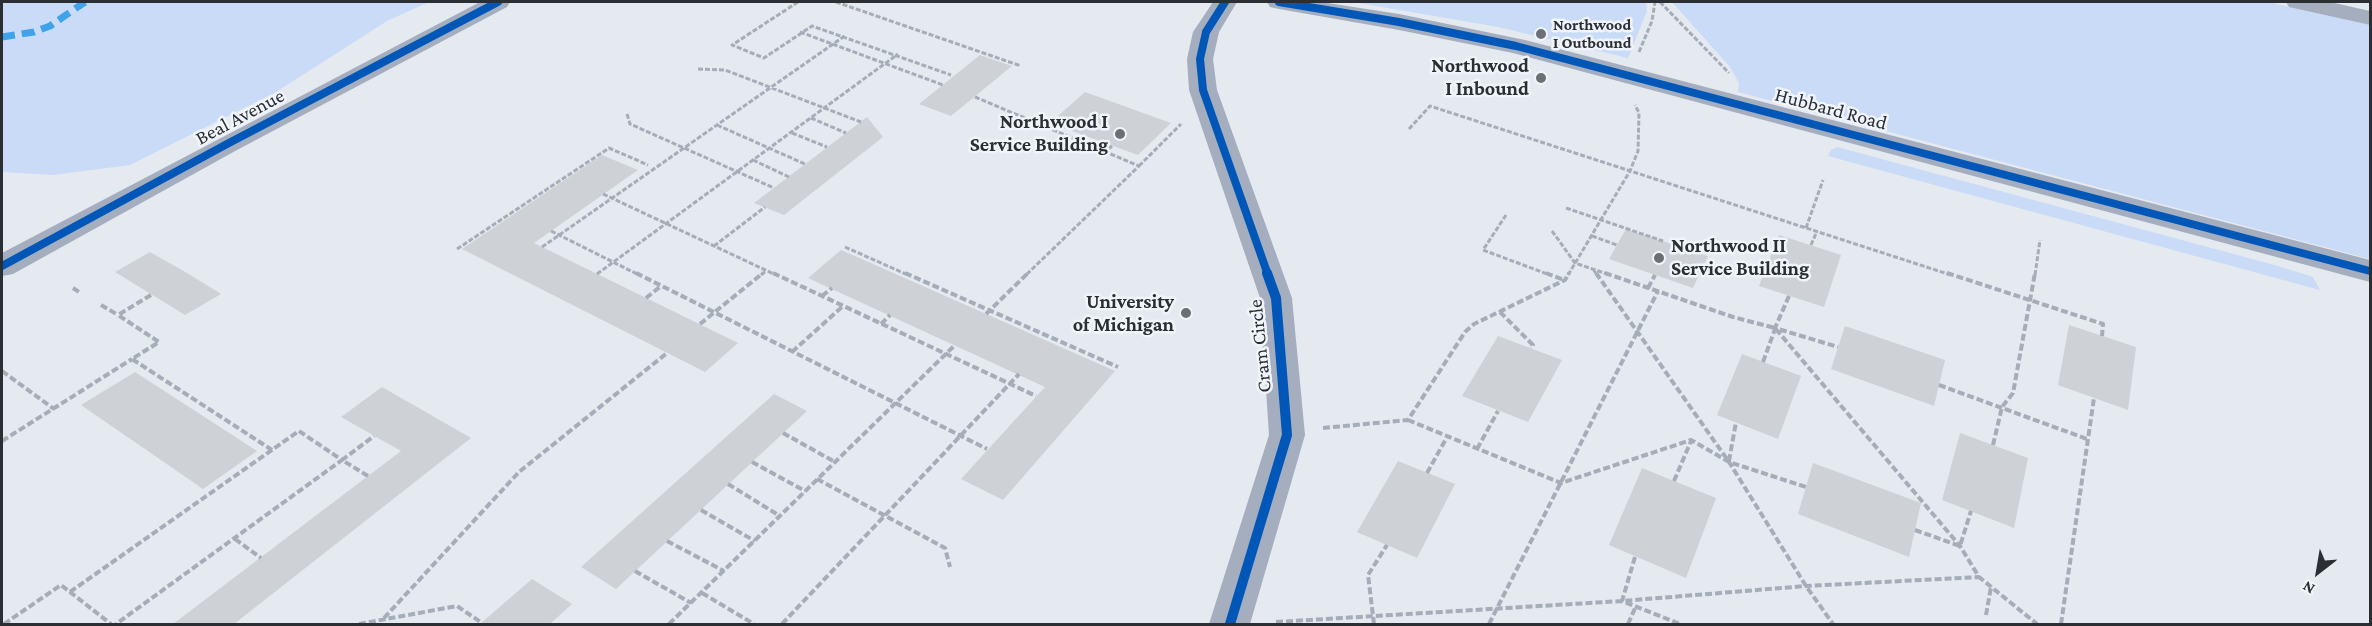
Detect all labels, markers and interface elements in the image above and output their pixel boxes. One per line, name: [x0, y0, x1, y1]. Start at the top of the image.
place label: Northwood I Outbound: [1553, 15, 1631, 53]
marker: Northwood I Outbound: [1534, 27, 1548, 41]
place label: Northwood I Inbound: [1431, 54, 1529, 101]
marker: Northwood I Inbound: [1534, 71, 1548, 85]
street label: Hubbard Road: [1772, 83, 1890, 135]
street label: Beal Avenue: [192, 84, 288, 150]
place label: Northwood I Service Building: [970, 110, 1108, 157]
marker: Northwood I Service Building: [1113, 127, 1127, 141]
place label: Northwood II Service Building: [1671, 234, 1809, 281]
marker: Northwood II Service Building: [1652, 251, 1666, 265]
place label: University of Michigan: [1073, 290, 1174, 337]
street label: Cram Circle: [1243, 298, 1277, 394]
marker: University of Michigan: [1179, 306, 1193, 320]
north arrow: [2288, 542, 2348, 602]
text: N: [2299, 578, 2318, 598]

